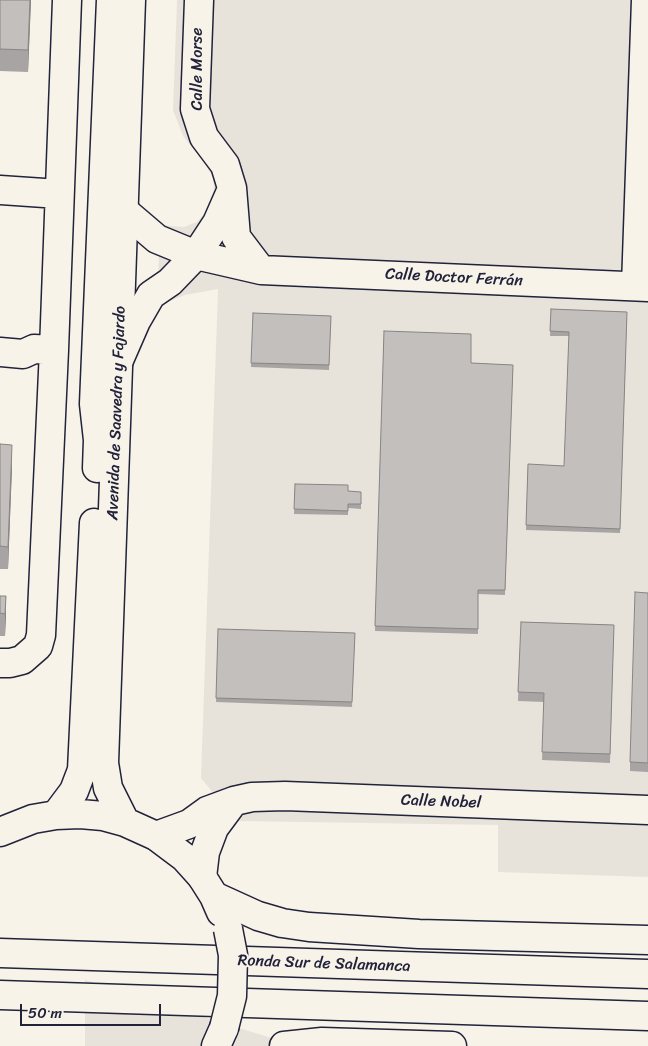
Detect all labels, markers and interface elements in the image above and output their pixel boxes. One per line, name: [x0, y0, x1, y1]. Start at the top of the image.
street label: Calle Morse: [188, 28, 208, 110]
street label: Calle Doctor Ferrán: [385, 265, 523, 291]
street label: Avenida de Saavedra y Fajardo: [104, 306, 130, 520]
street label: Calle Nobel: [401, 791, 481, 813]
street label: Ronda Sur de Salamanca: [237, 951, 411, 977]
scale bar: [22, 994, 164, 1026]
text: 50 m: [28, 1000, 62, 1026]

